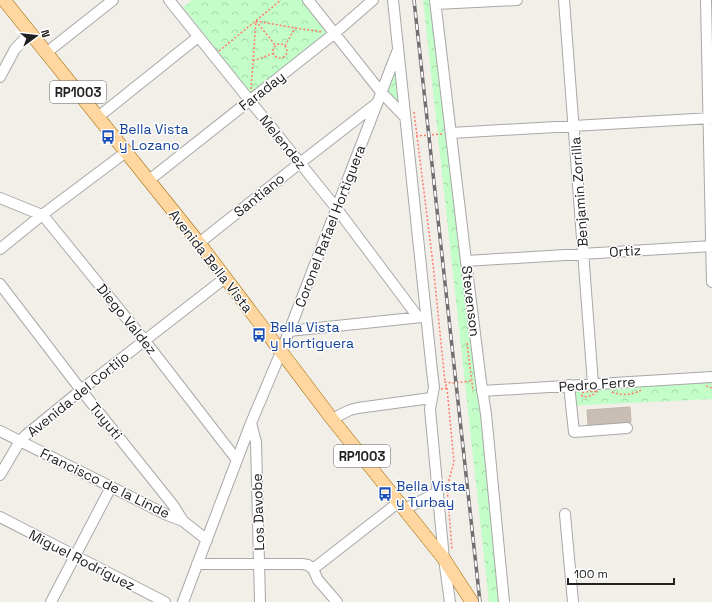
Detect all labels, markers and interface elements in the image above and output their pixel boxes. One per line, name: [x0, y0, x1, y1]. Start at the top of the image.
north arrow: [16, 16, 56, 56]
text: N: [38, 28, 53, 39]
street label: Faraday: [235, 67, 289, 115]
road number: RP1003: [50, 81, 106, 103]
street label: Melendez: [256, 111, 310, 173]
place label: Bella Vista y Lozano: [119, 120, 189, 154]
bus stop icon: Bella Vista y Lozano: [100, 129, 116, 145]
street label: Benjamin Zorrilla: [566, 136, 592, 248]
street label: Coronel Rafael Hortiguera: [291, 142, 369, 310]
street label: Santiano: [230, 169, 288, 221]
street label: Avenida Bella Vista: [165, 206, 257, 316]
street label: Ortiz: [609, 241, 641, 261]
street label: Stevenson: [458, 264, 484, 338]
street label: Diego Valdez: [93, 280, 161, 358]
place label: Bella Vista y Hortiguera: [270, 318, 354, 352]
bus stop icon: Bella Vista y Hortiguera: [251, 327, 267, 343]
street label: Avenida del Cortijo: [23, 347, 133, 441]
street label: Pedro Ferre: [558, 372, 636, 396]
street label: Tuyuti: [86, 399, 126, 443]
street label: Francisco de la Linde: [37, 444, 173, 522]
road number: RP1003: [334, 445, 390, 467]
street label: Los Davobe: [248, 473, 268, 551]
place label: Bella Vista y Turbay: [396, 477, 466, 511]
bus stop icon: Bella Vista y Turbay: [377, 486, 393, 502]
street label: Miguel Rodríguez: [26, 526, 138, 594]
scale bar: [568, 560, 674, 586]
text: 100 m: [574, 566, 608, 582]

